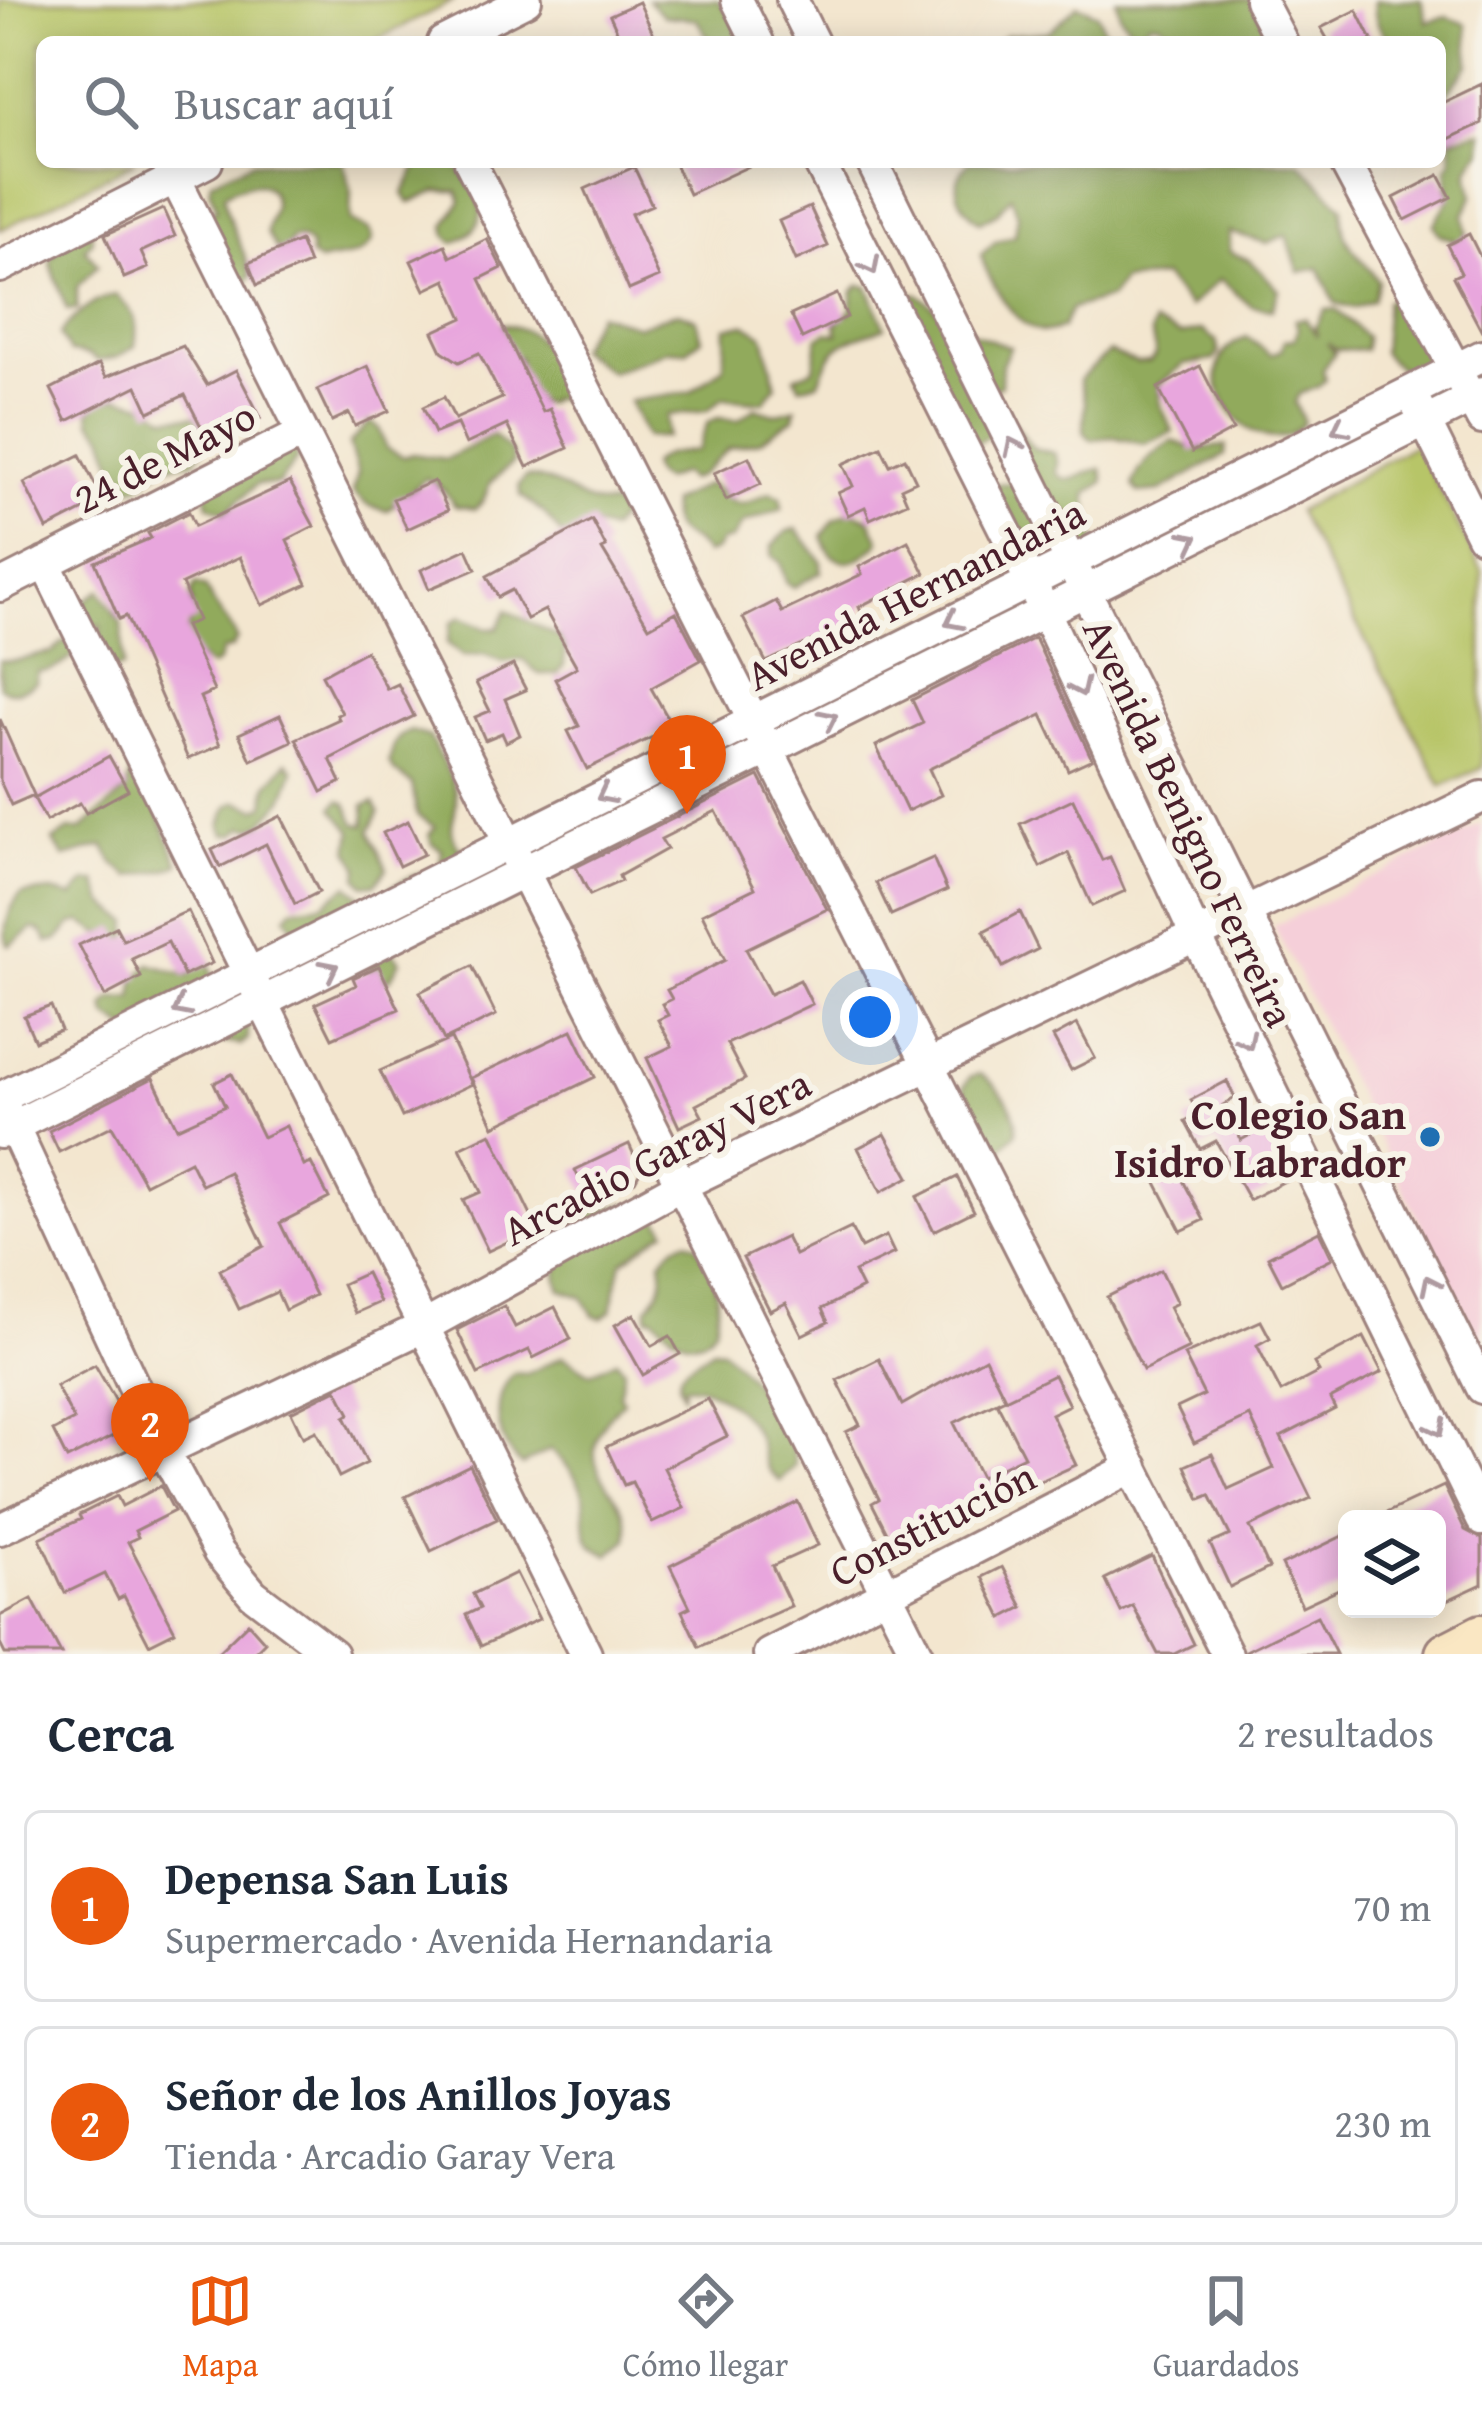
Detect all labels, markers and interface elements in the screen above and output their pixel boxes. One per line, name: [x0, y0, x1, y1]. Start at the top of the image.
search box: [36, 36, 1446, 168]
icon: search: [78, 69, 144, 135]
text: Buscar aquí: [174, 70, 393, 135]
one-way arrow: [857, 254, 880, 276]
street label: 24 de Mayo: [62, 384, 266, 528]
one-way arrow: [1331, 413, 1352, 437]
one-way arrow: [1003, 437, 1027, 458]
street label: Avenida Hernandaria: [735, 481, 1095, 705]
one-way arrow: [1177, 531, 1199, 554]
one-way arrow: [944, 606, 966, 629]
street label: Avenida Benigno Ferreira: [1068, 608, 1312, 1037]
one-way arrow: [1066, 676, 1089, 697]
one-way arrow: [817, 711, 839, 734]
pin: 1: [648, 715, 726, 814]
one-way arrow: [596, 781, 617, 805]
one-way arrow: [318, 959, 339, 983]
your location: [840, 987, 900, 1047]
one-way arrow: [172, 993, 193, 1017]
one-way arrow: [1233, 1028, 1256, 1050]
street label: Arcadio Garay Vera: [491, 1052, 821, 1260]
place label: Colegio San Isidro Labrador: [1114, 1083, 1406, 1192]
marker: Colegio San Isidro Labrador: [1417, 1124, 1443, 1150]
one-way arrow: [1420, 1275, 1444, 1296]
pin: 2: [111, 1383, 189, 1482]
one-way arrow: [1423, 1416, 1446, 1438]
street label: Constitución: [818, 1445, 1046, 1601]
map controls: [1338, 1510, 1446, 1618]
button: layers: [1338, 1510, 1446, 1618]
text: Cerca: [48, 1695, 174, 1770]
text: 2 resultados: [1237, 1704, 1434, 1761]
text: Depensa San Luis: [165, 1845, 509, 1910]
text: 1: [80, 1878, 100, 1935]
text: 70 m: [1353, 1878, 1431, 1935]
text: Supermercado · Avenida Hernandaria: [165, 1910, 773, 1967]
text: Señor de los Anillos Joyas: [165, 2061, 671, 2126]
text: 2: [80, 2094, 100, 2151]
text: 230 m: [1334, 2094, 1431, 2151]
text: Tienda · Arcadio Garay Vera: [165, 2126, 615, 2183]
tab: Mapa: [182, 2268, 258, 2388]
tab: Cómo llegar: [623, 2268, 788, 2388]
tab: Guardados: [1153, 2268, 1300, 2388]

